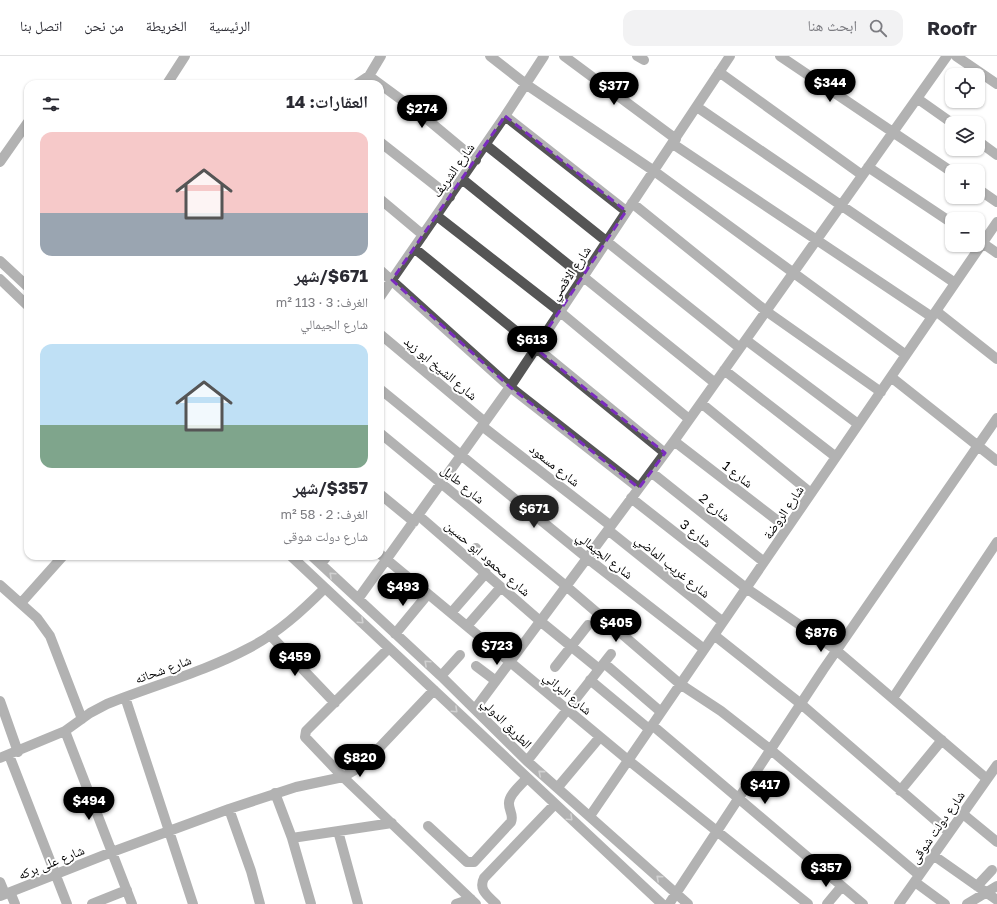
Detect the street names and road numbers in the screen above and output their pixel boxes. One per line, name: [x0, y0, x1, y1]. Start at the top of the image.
street label: شارع الشريف: [428, 140, 479, 201]
street label: شارع الاقصي: [546, 243, 597, 305]
street label: شارع الشيخ ابو زيد: [400, 333, 481, 405]
street label: شارع مسعود: [525, 440, 583, 491]
street label: شارع 1: [718, 457, 756, 492]
street label: شارع طايل: [437, 461, 488, 508]
street label: شارع الروضة: [759, 482, 808, 543]
street label: شارع 2: [695, 490, 734, 526]
street label: شارع 3: [676, 516, 715, 552]
street label: شارع محمود ابو حسين: [441, 517, 534, 601]
street label: شارع الجيمالي: [571, 528, 637, 585]
street label: شارع غريب الماضي: [630, 531, 714, 604]
street label: شارع شحاته: [133, 651, 194, 688]
street label: شارع البراني: [538, 668, 596, 720]
street label: الطريق الدولي: [476, 694, 536, 754]
street label: شارع دولت شوقى: [906, 788, 970, 868]
street label: شارع على بركه: [16, 841, 87, 884]

